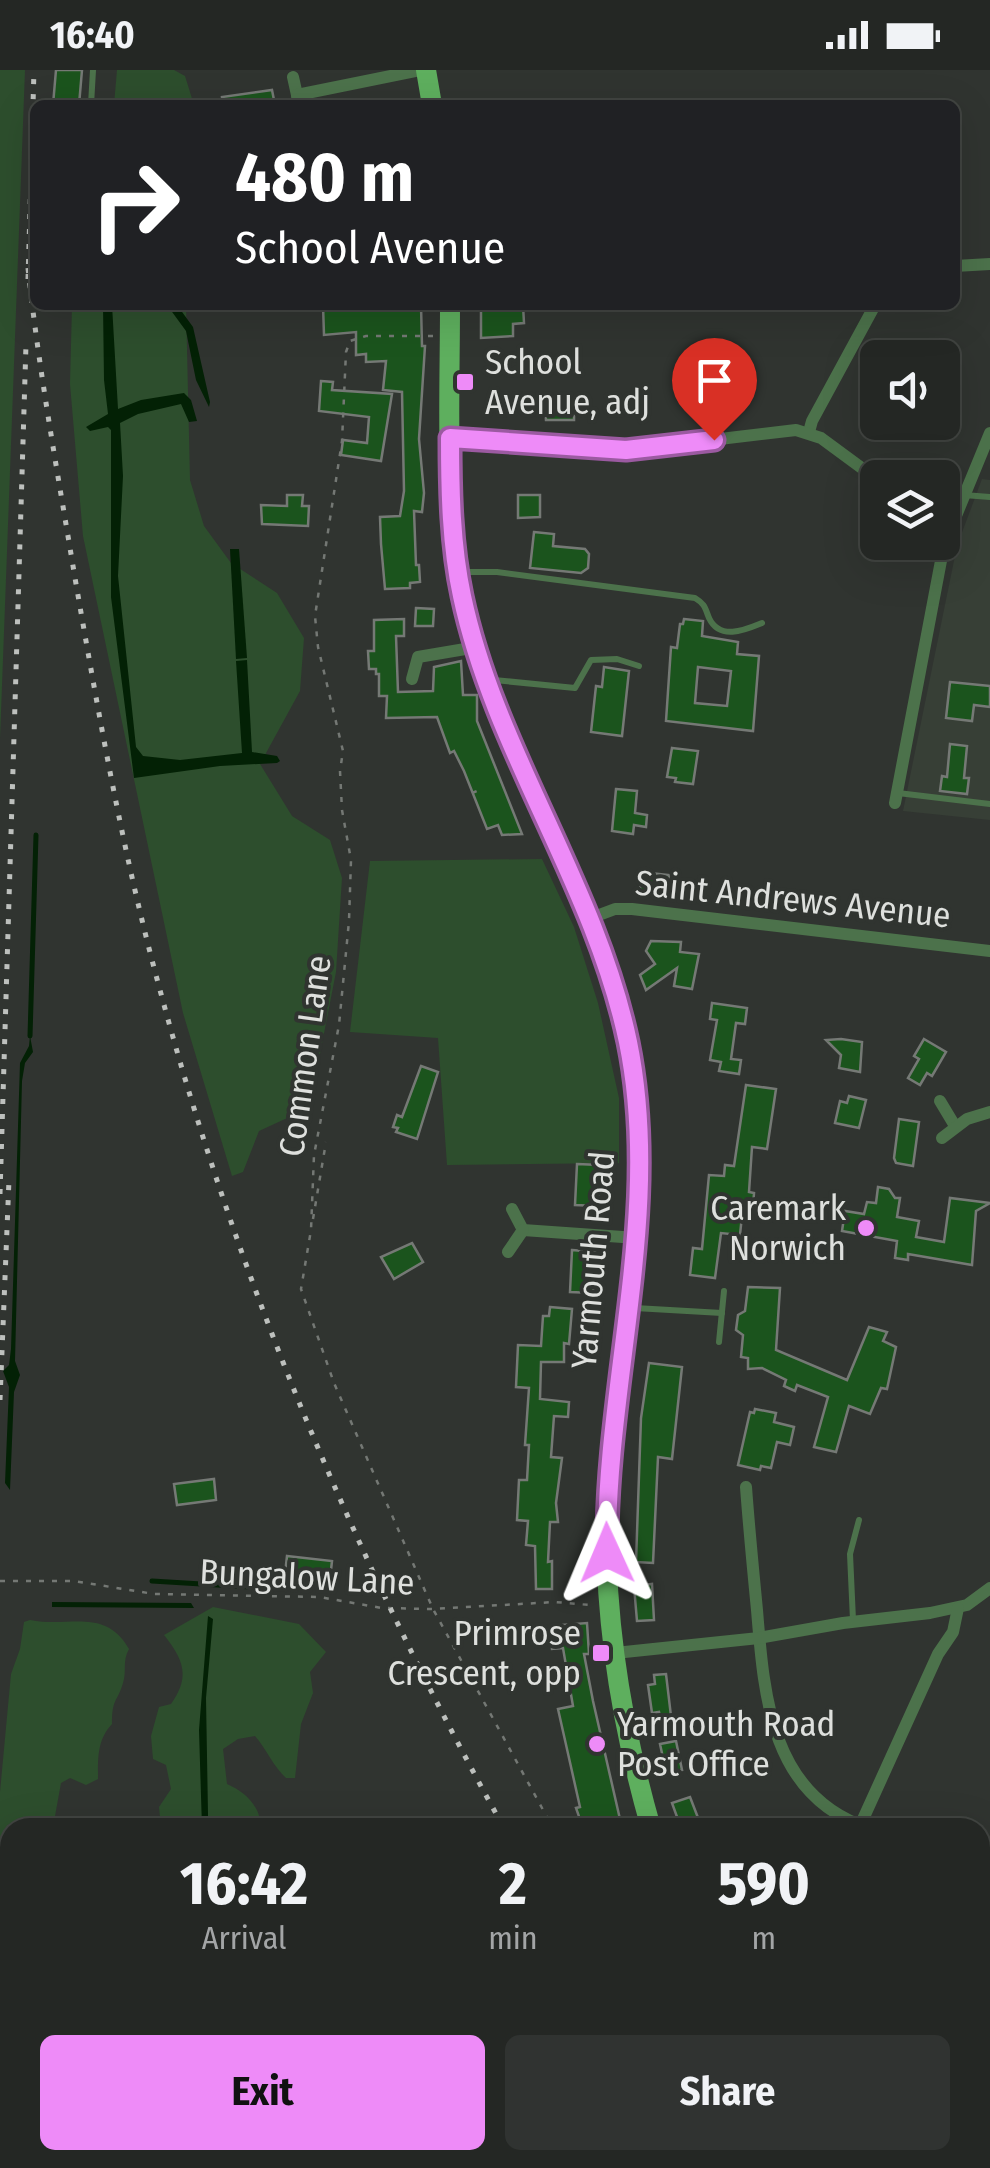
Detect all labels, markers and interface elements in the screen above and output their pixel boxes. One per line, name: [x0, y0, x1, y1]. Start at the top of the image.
text: 16:40: [50, 12, 135, 58]
text: 480 m: [235, 136, 414, 220]
icon: right: [70, 140, 200, 270]
text: School Avenue: [235, 221, 505, 275]
pin: [672, 338, 757, 441]
map controls: [860, 340, 960, 560]
button: sound: [860, 340, 960, 440]
place label: School Avenue, adj: [485, 341, 650, 423]
icon: arrive: [687, 353, 742, 408]
marker: School Avenue, adj: [454, 371, 476, 393]
button: layers: [860, 460, 960, 560]
street label: Saint Andrews Avenue: [633, 862, 953, 936]
street label: Common Lane: [270, 953, 340, 1159]
street label: Yarmouth Road: [563, 1149, 623, 1371]
place label: Caremark Norwich: [710, 1187, 847, 1269]
marker: Caremark Norwich: [855, 1217, 877, 1239]
position arrow: [555, 1501, 659, 1605]
street label: Bungalow Lane: [198, 1550, 416, 1604]
place label: Primrose Crescent, opp: [387, 1612, 581, 1694]
marker: Primrose Crescent, opp: [590, 1642, 612, 1664]
place label: Yarmouth Road Post Office: [617, 1703, 835, 1785]
marker: Yarmouth Road Post Office: [586, 1733, 608, 1755]
text: 16:42: [180, 1848, 308, 1920]
text: 2: [499, 1848, 527, 1920]
text: 590: [718, 1848, 810, 1920]
text: Arrival: [202, 1919, 286, 1957]
text: min: [488, 1919, 538, 1957]
text: m: [752, 1919, 776, 1957]
button: Exit: [40, 2035, 485, 2150]
button: Share: [505, 2035, 950, 2150]

